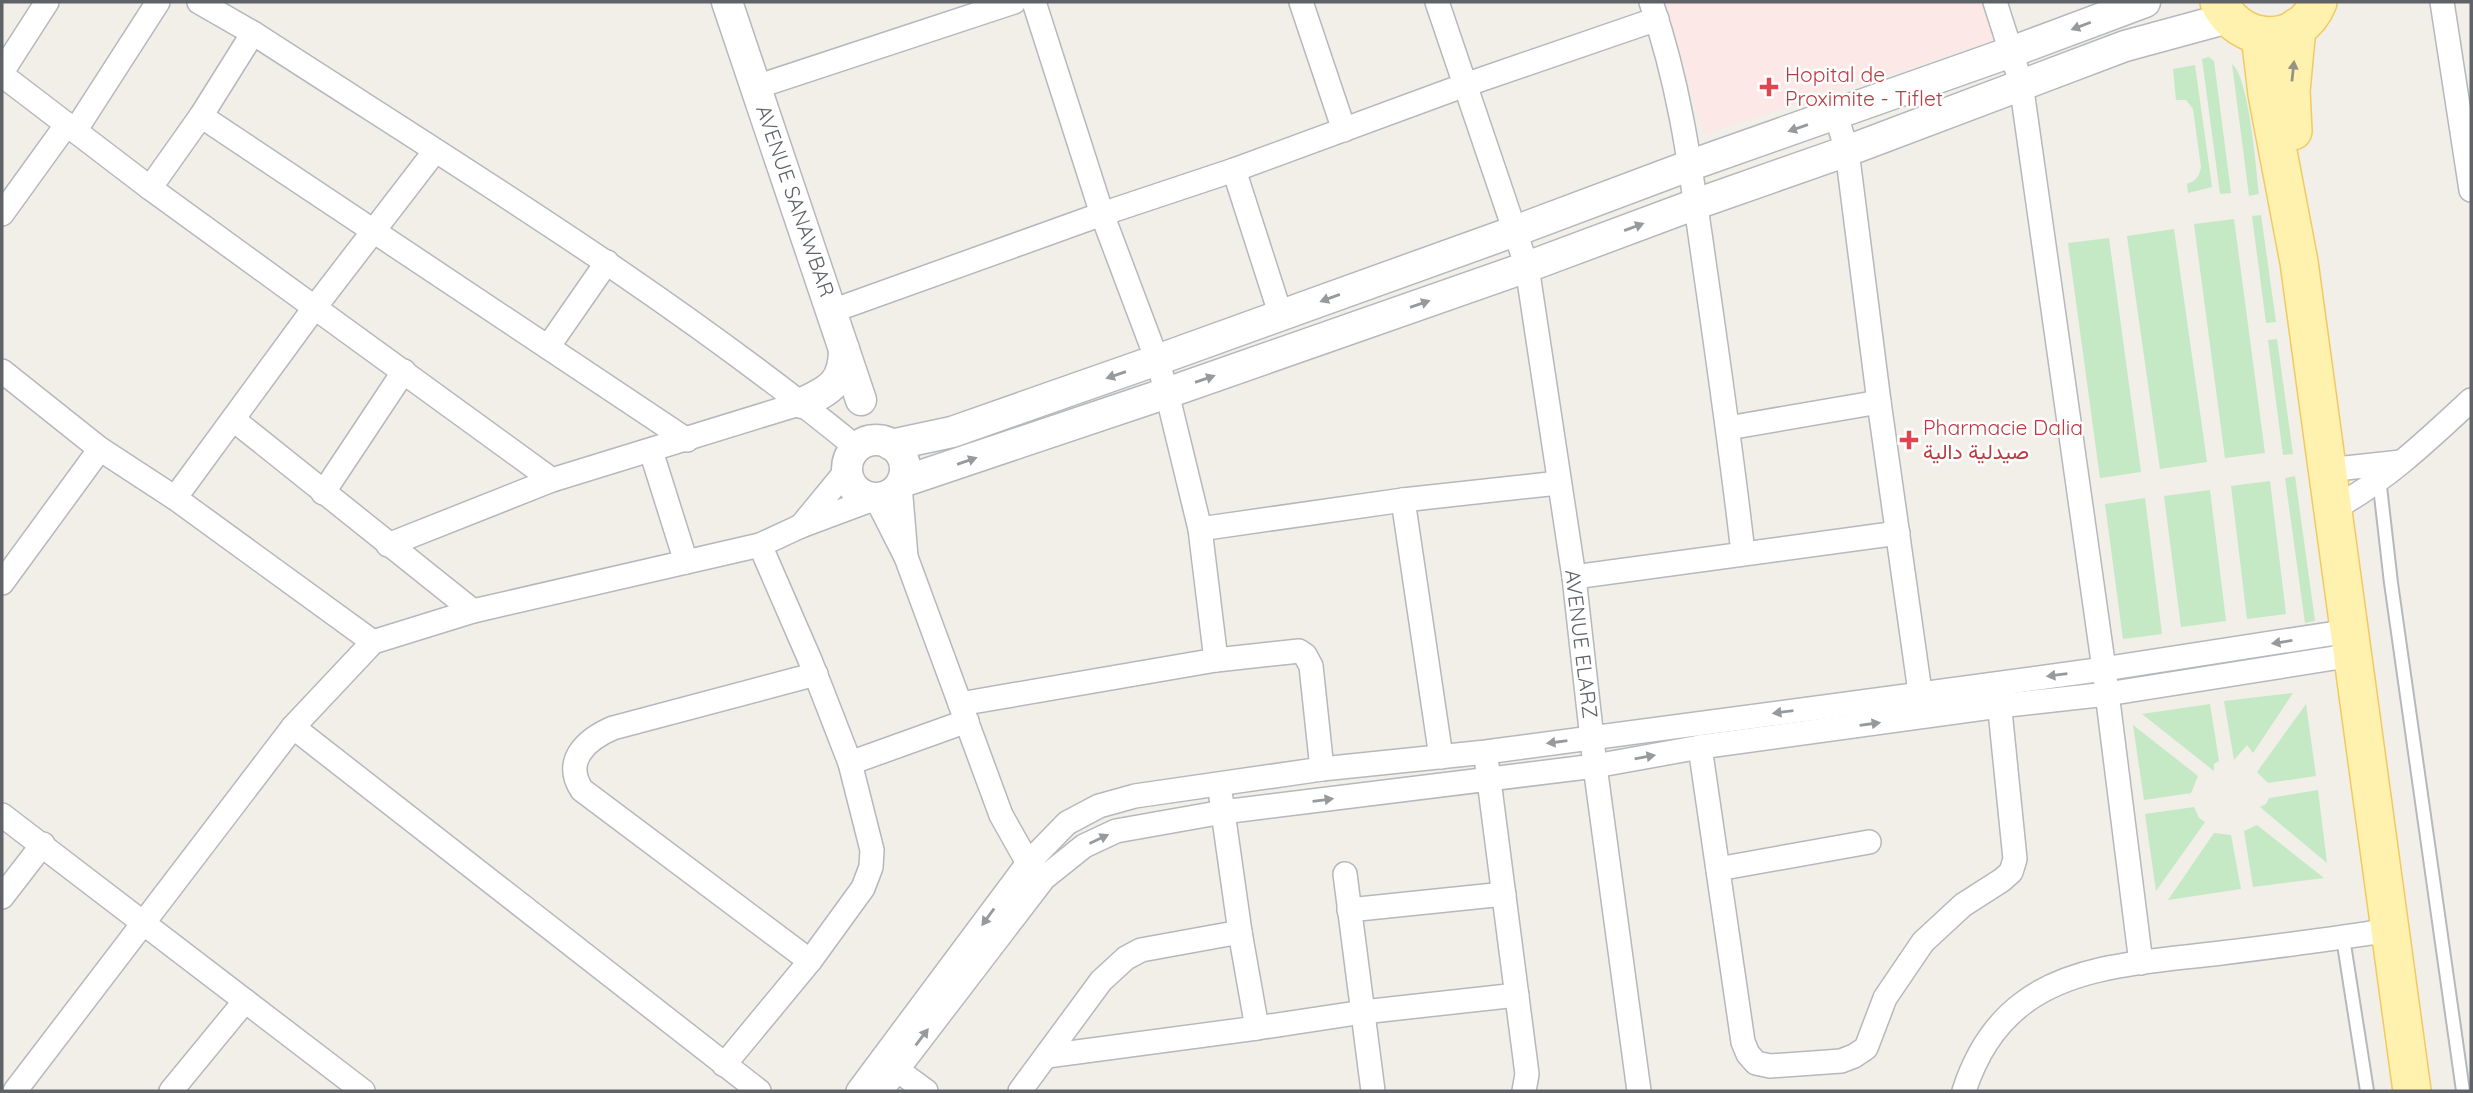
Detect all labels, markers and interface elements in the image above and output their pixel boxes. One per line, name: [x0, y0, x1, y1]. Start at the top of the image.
one-way arrow: [2070, 21, 2091, 32]
one-way arrow: [2288, 60, 2299, 82]
place label: Hopital de Proximite - Tiflet: [1785, 61, 1943, 111]
marker: Hopital de Proximite - Tiflet: [1759, 77, 1779, 97]
street label: AVENUE SANAWBAR: [751, 101, 841, 300]
one-way arrow: [1787, 123, 1808, 134]
one-way arrow: [1624, 221, 1645, 232]
one-way arrow: [1320, 292, 1341, 303]
one-way arrow: [1410, 298, 1431, 309]
one-way arrow: [1106, 370, 1127, 381]
one-way arrow: [1195, 373, 1216, 384]
place label: Pharmacie Dalia صيدلية دالية: [1923, 414, 2083, 464]
marker: Pharmacie Dalia صيدلية دالية: [1901, 432, 1917, 448]
one-way arrow: [957, 455, 978, 466]
street label: AVENUE ELARZ: [1560, 568, 1604, 720]
one-way arrow: [2271, 637, 2293, 648]
one-way arrow: [2046, 669, 2068, 680]
one-way arrow: [1772, 707, 1794, 718]
one-way arrow: [1860, 718, 1882, 729]
one-way arrow: [1546, 736, 1568, 747]
one-way arrow: [1634, 751, 1656, 762]
one-way arrow: [1312, 794, 1334, 805]
one-way arrow: [1089, 833, 1109, 844]
one-way arrow: [980, 908, 995, 926]
one-way arrow: [915, 1028, 929, 1046]

